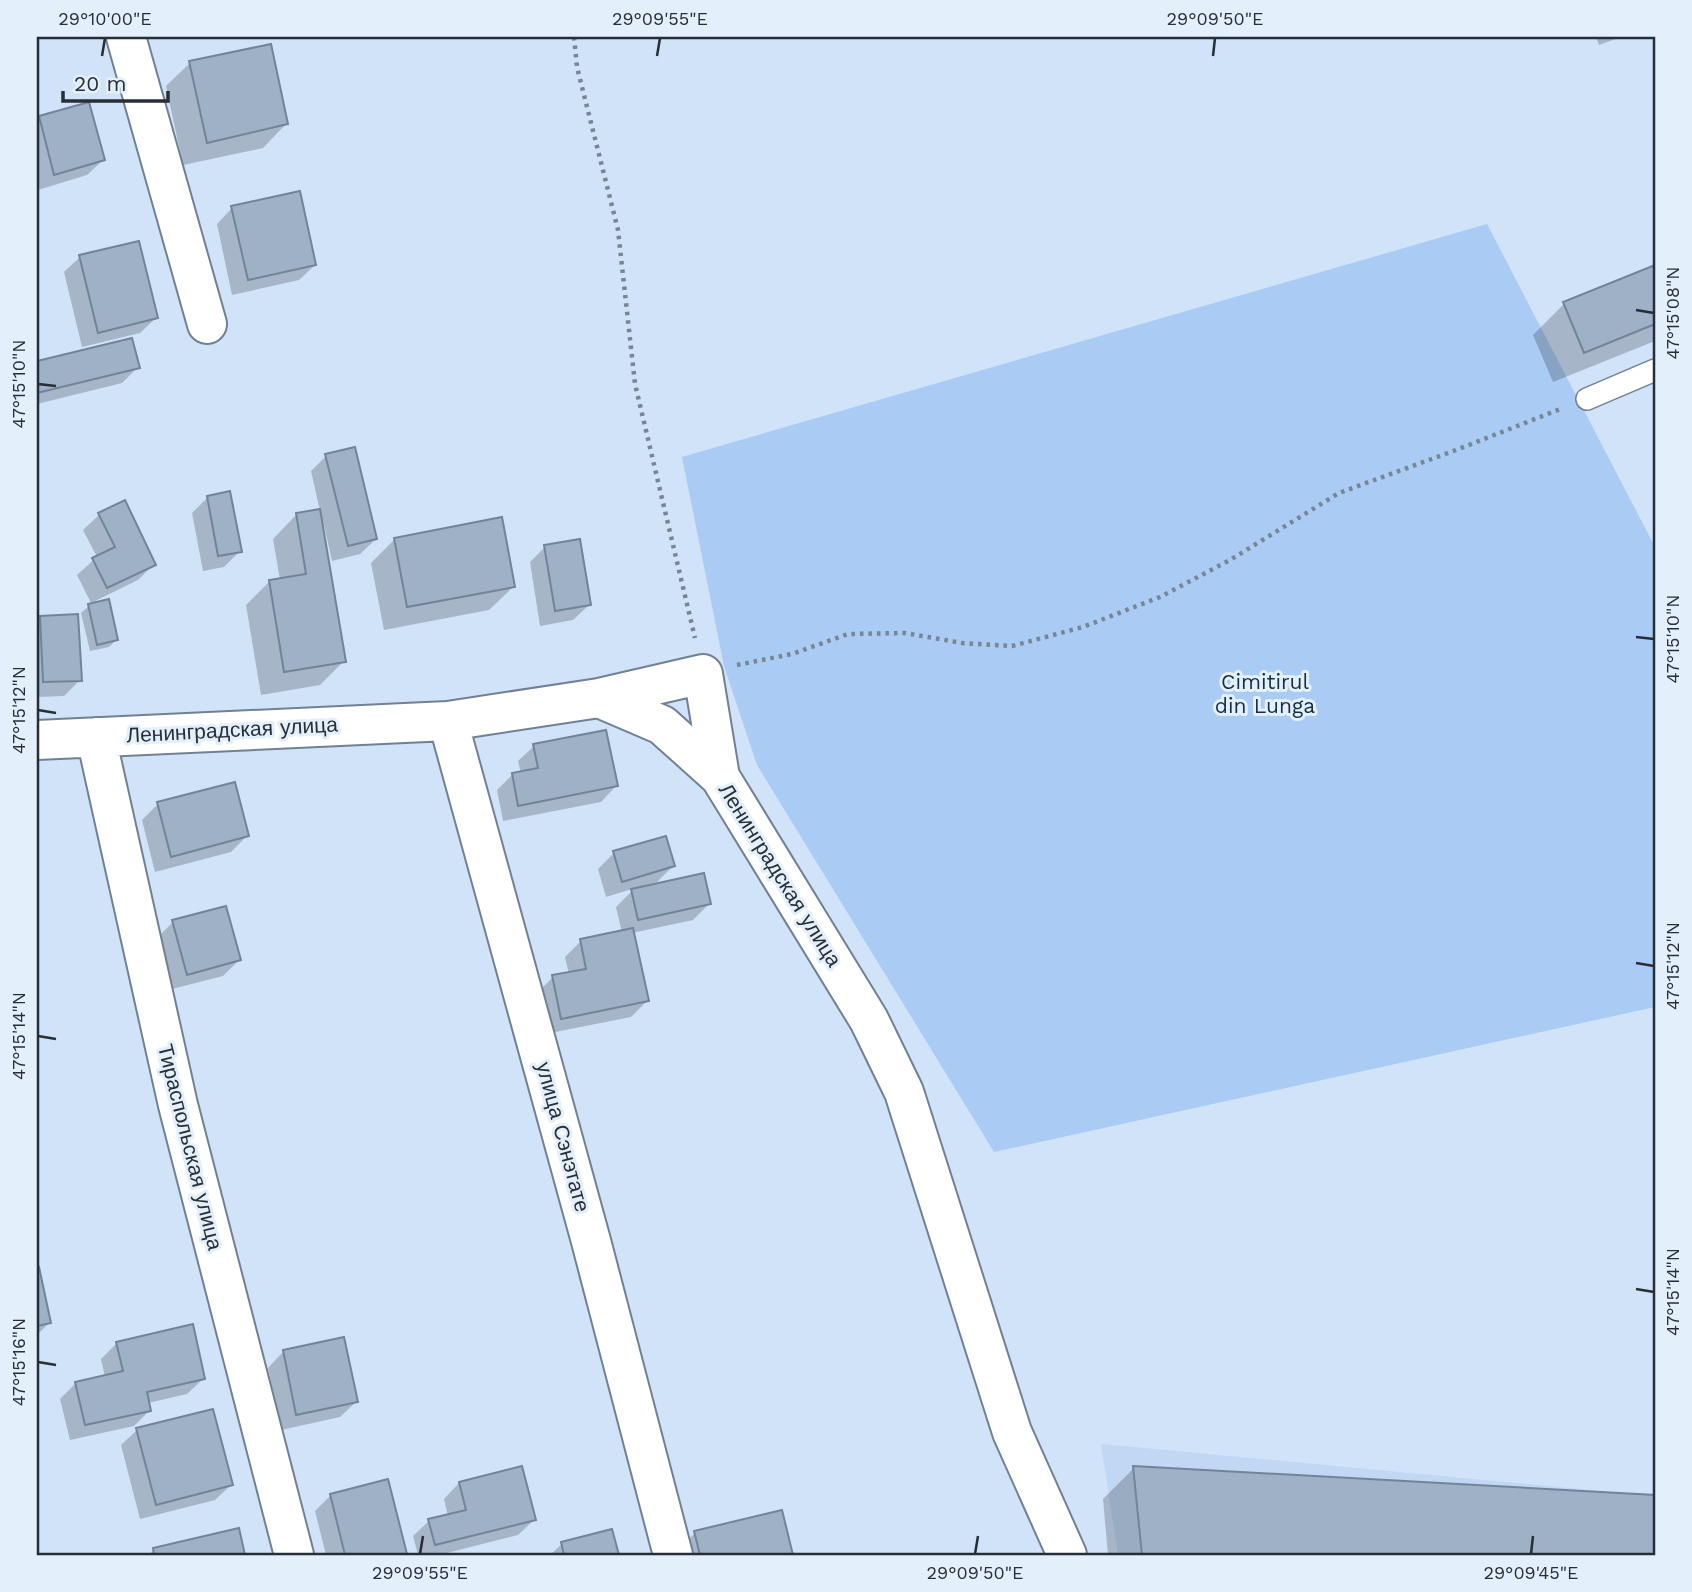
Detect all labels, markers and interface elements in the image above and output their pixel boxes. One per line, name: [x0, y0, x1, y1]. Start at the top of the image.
text: 29°10'00"E: [58, 8, 152, 29]
text: 29°09'55"E: [612, 8, 708, 29]
text: 29°09'50"E: [1167, 8, 1263, 29]
scale bar: [63, 60, 168, 104]
text: 20 m: [74, 71, 126, 96]
text: 47°15'08"N: [1662, 267, 1683, 359]
text: 47°15'10"N: [8, 340, 29, 428]
text: 47°15'10"N: [1662, 595, 1683, 683]
text: 47°15'12"N: [8, 666, 29, 754]
park label: Cimitirul din Lunga: [1215, 669, 1315, 718]
street label: Ленинградская улица: [126, 711, 339, 748]
street label: Ленинградская улица: [714, 778, 847, 971]
text: 47°15'12"N: [1662, 922, 1683, 1010]
text: 47°15'14"N: [8, 992, 29, 1080]
street label: Тираспольская улица: [153, 1041, 228, 1253]
street label: улица Сэнэтате: [531, 1059, 596, 1215]
text: 47°15'14"N: [1662, 1248, 1683, 1336]
text: 47°15'16"N: [8, 1318, 29, 1406]
text: 29°09'55"E: [372, 1562, 468, 1583]
text: 29°09'50"E: [927, 1562, 1023, 1583]
text: 29°09'45"E: [1484, 1562, 1578, 1583]

